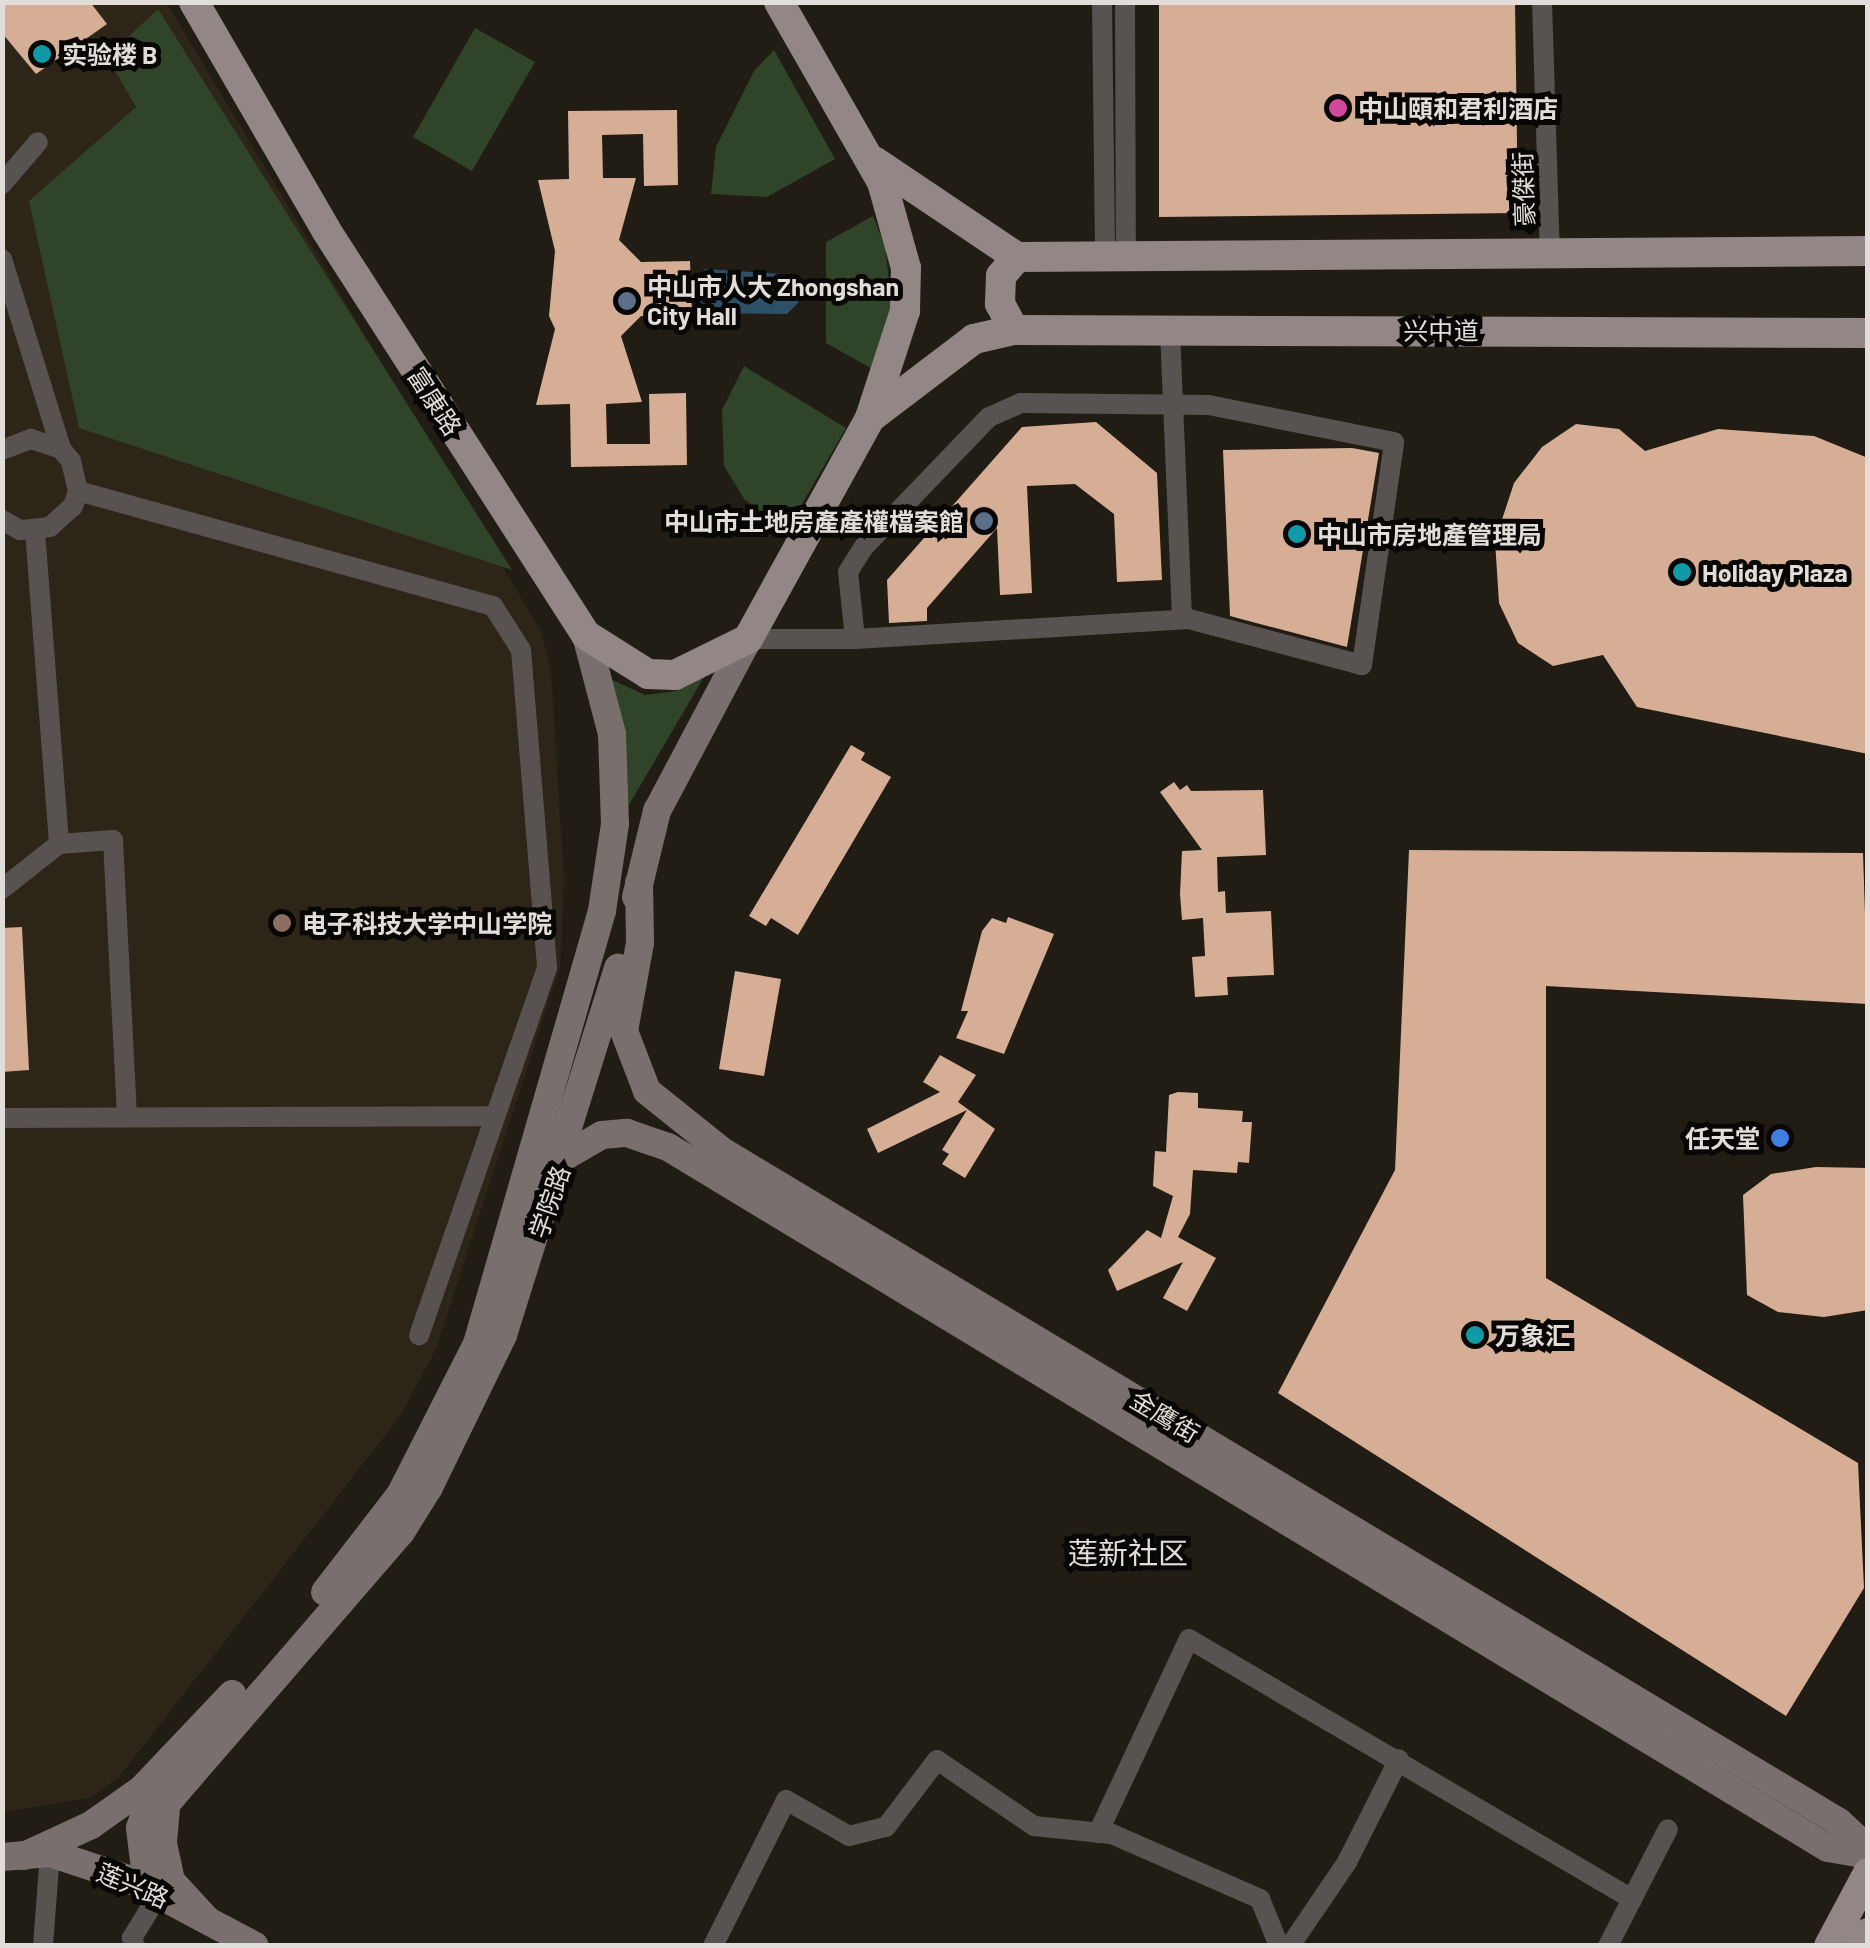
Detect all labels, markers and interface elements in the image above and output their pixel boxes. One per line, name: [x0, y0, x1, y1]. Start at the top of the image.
place label: 实验楼 B: [62, 39, 157, 69]
marker: 实验楼 B: [31, 43, 53, 65]
place label: 中山頤和君利酒店: [1358, 93, 1558, 123]
marker: 中山頤和君利酒店: [1327, 97, 1349, 119]
street label: 豪傑街: [1507, 151, 1539, 227]
place label: 中山市人大 Zhongshan City Hall: [647, 272, 899, 331]
marker: 中山市人大 Zhongshan City Hall: [616, 290, 638, 312]
street label: 兴中道: [1404, 315, 1478, 345]
street label: 富康路: [402, 361, 468, 441]
place label: 中山市土地房產產權檔案館: [664, 506, 964, 536]
marker: 中山市土地房產產權檔案館: [973, 510, 995, 532]
place label: 中山市房地產管理局: [1317, 519, 1542, 549]
marker: 中山市房地產管理局: [1286, 523, 1308, 545]
place label: Holiday Plaza: [1702, 557, 1848, 587]
marker: Holiday Plaza: [1671, 561, 1693, 583]
place label: 电子科技大学中山学院: [302, 908, 552, 938]
marker: 电子科技大学中山学院: [271, 912, 293, 934]
place label: 任天堂: [1685, 1123, 1760, 1153]
marker: 任天堂: [1769, 1127, 1791, 1149]
street label: 学院路: [523, 1162, 575, 1242]
place label: 万象汇: [1495, 1320, 1570, 1350]
marker: 万象汇: [1464, 1324, 1486, 1346]
street label: 金鹰街: [1125, 1384, 1205, 1448]
district label: 莲新社区: [1068, 1534, 1188, 1570]
street label: 莲兴路: [93, 1857, 173, 1913]

